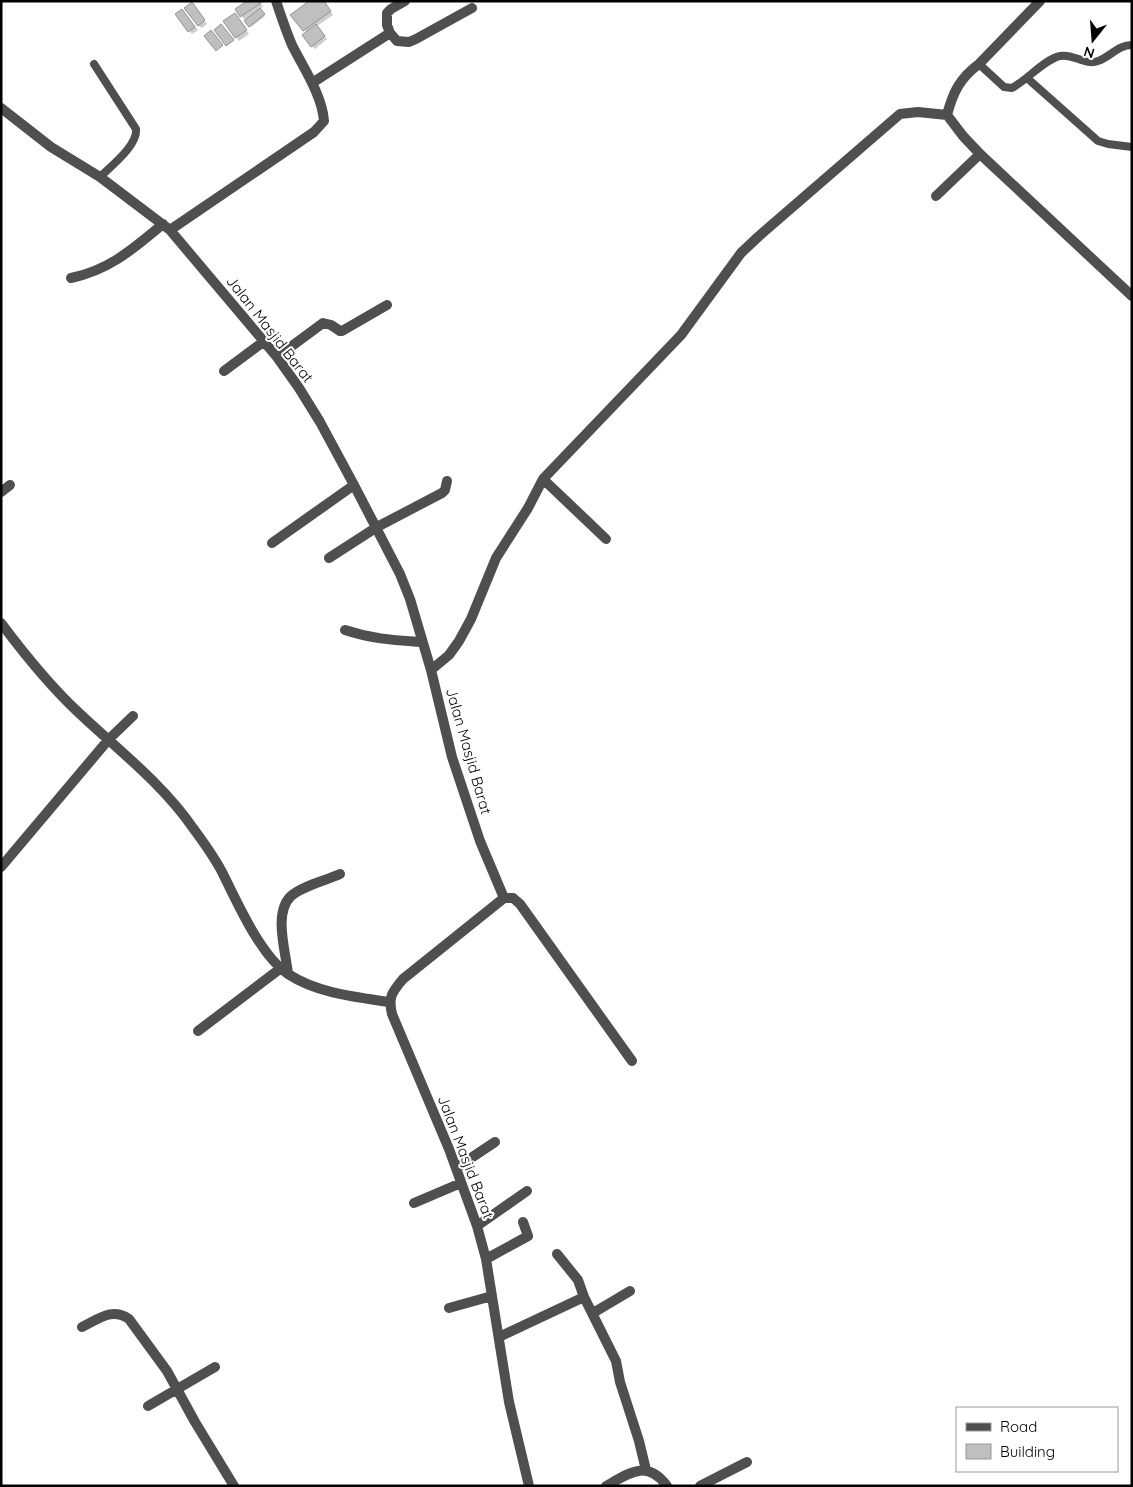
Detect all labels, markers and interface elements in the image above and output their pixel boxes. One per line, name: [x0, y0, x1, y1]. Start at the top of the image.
north arrow: [1068, 15, 1118, 65]
text: N: [1082, 42, 1097, 63]
street label: Jalan Masjid Barat: [222, 272, 318, 386]
street label: Jalan Masjid Barat: [442, 686, 496, 816]
street label: Jalan Masjid Barat: [434, 1093, 498, 1221]
legend: [956, 1407, 1118, 1472]
text: Road: [1000, 1417, 1037, 1436]
text: Building: [1000, 1442, 1055, 1461]

